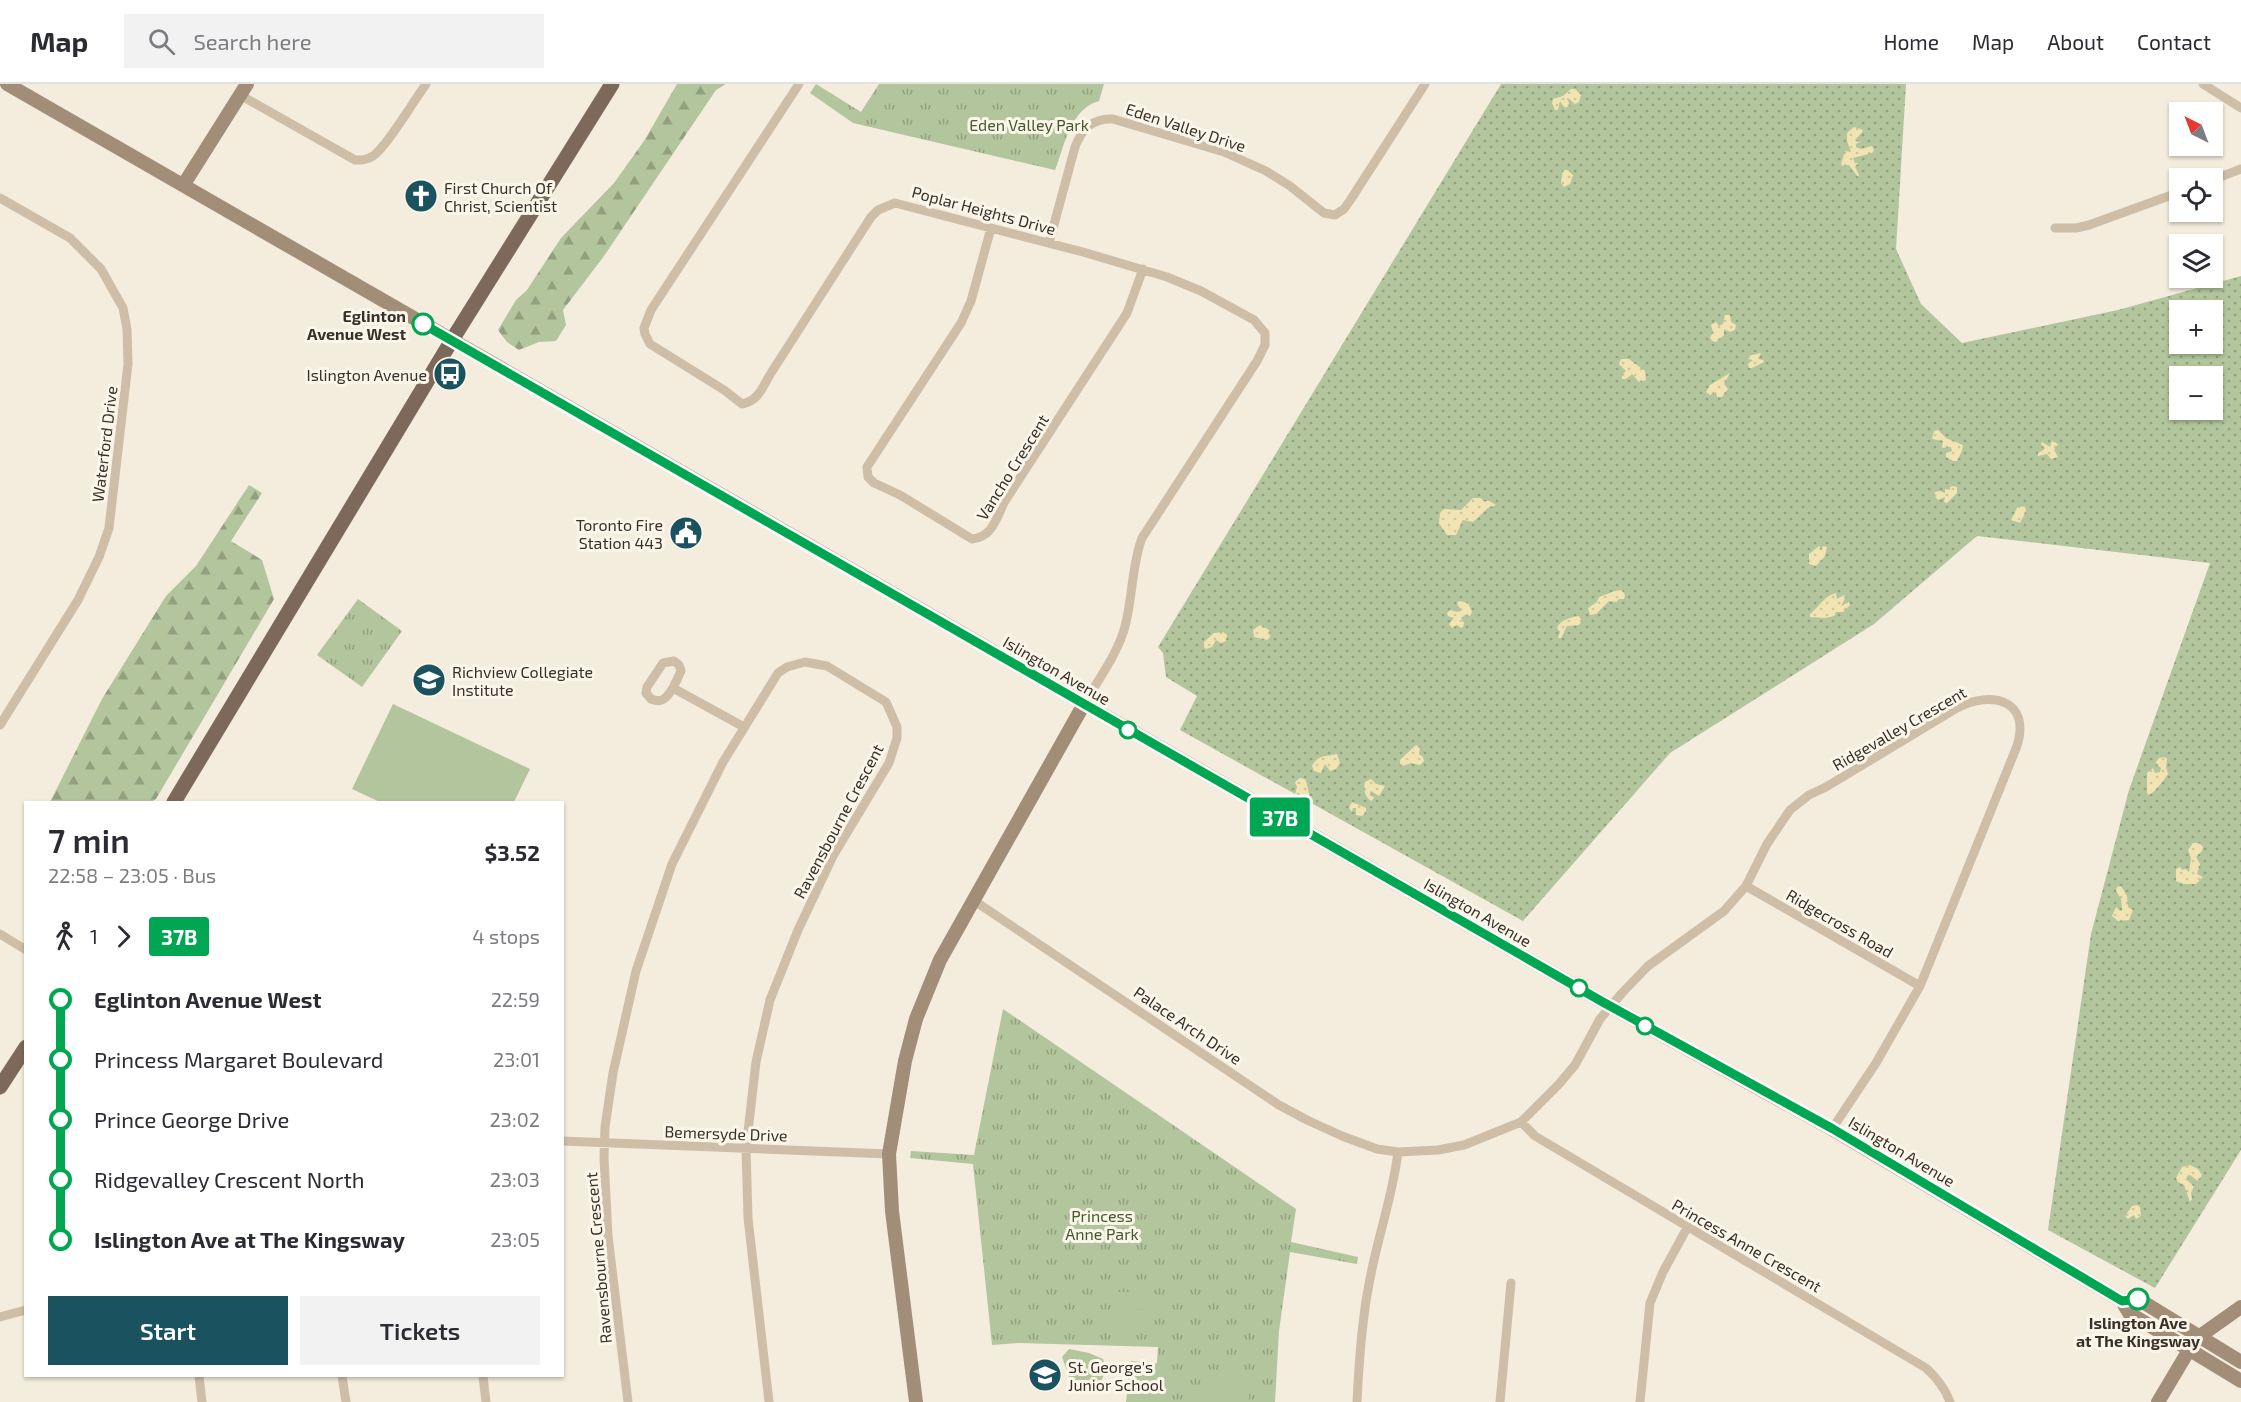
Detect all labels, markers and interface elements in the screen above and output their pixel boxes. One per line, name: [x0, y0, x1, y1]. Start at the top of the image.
search box: [124, 14, 544, 68]
text: Map: [30, 24, 88, 58]
icon: search: [145, 25, 178, 58]
text: Search here: [193, 28, 312, 54]
text: Home: [1883, 29, 1939, 54]
text: Map: [1972, 29, 2014, 54]
text: About: [2047, 29, 2104, 54]
text: Contact: [2137, 29, 2211, 54]
street label: Eden Valley Drive: [1124, 99, 1248, 155]
north arrow: [2169, 102, 2223, 156]
map controls: [2169, 102, 2223, 420]
park label: Eden Valley Park: [969, 115, 1089, 134]
button: locate: [2169, 168, 2223, 222]
church icon: First Church Of Christ, Scientist: [403, 178, 439, 214]
place label: First Church Of Christ, Scientist: [444, 178, 557, 215]
street label: Poplar Heights Drive: [910, 182, 1058, 238]
button: layers: [2169, 234, 2223, 288]
button: +: [2169, 300, 2223, 354]
place label: Eglinton Avenue West: [307, 306, 406, 343]
marker: Eglinton Avenue West: [412, 313, 434, 335]
bus stop icon: Islington Avenue: [432, 356, 468, 392]
place label: Islington Avenue: [306, 365, 427, 384]
button: −: [2169, 366, 2223, 420]
street label: Waterford Drive: [87, 385, 121, 503]
street label: Vancho Crescent: [972, 411, 1052, 523]
place label: Toronto Fire Station 443: [576, 515, 663, 552]
public building icon: Toronto Fire Station 443: [668, 515, 704, 551]
street label: Islington Avenue: [1000, 632, 1114, 708]
school or university icon: Richview Collegiate Institute: [411, 662, 447, 698]
place label: Richview Collegiate Institute: [452, 662, 593, 699]
street label: Ridgevalley Crescent: [1829, 682, 1969, 774]
unlabelled marker: [1119, 721, 1137, 739]
street label: Ravensbourne Crescent: [789, 741, 887, 901]
line badge: 37B: [1246, 798, 1314, 836]
text: 37B: [1262, 805, 1298, 830]
text: 7 min: [48, 820, 130, 860]
text: $3.52: [484, 839, 540, 865]
text: 22:58 – 23:05 · Bus: [48, 863, 216, 887]
street label: Islington Avenue: [1421, 874, 1535, 950]
street label: Ridgecross Road: [1783, 885, 1897, 961]
icon: walk: [48, 920, 81, 953]
icon: forward: [107, 920, 140, 953]
text: 1: [90, 924, 98, 948]
text: 37B: [161, 924, 197, 949]
text: 4 stops: [472, 924, 540, 948]
unlabelled marker: [1570, 979, 1588, 997]
street label: Palace Arch Drive: [1130, 982, 1246, 1068]
text: Eglinton Avenue West: [94, 986, 322, 1012]
text: 22:59: [491, 987, 540, 1011]
unlabelled marker: [1636, 1017, 1654, 1035]
text: Princess Margaret Boulevard: [94, 1046, 383, 1072]
text: 23:01: [493, 1047, 540, 1071]
text: Prince George Drive: [94, 1106, 289, 1132]
text: 23:02: [490, 1107, 540, 1131]
street label: Islington Avenue: [1845, 1112, 1959, 1190]
street label: Bemersyde Drive: [664, 1121, 788, 1145]
text: Ridgevalley Crescent North: [94, 1166, 365, 1192]
text: 23:03: [490, 1167, 540, 1191]
street label: Ravensbourne Crescent: [581, 1171, 615, 1345]
street label: Princess Anne Crescent: [1669, 1194, 1825, 1296]
park label: Princess Anne Park: [1065, 1206, 1139, 1243]
text: Islington Ave at The Kingsway: [94, 1226, 405, 1252]
text: 23:05: [490, 1227, 540, 1251]
marker: Islington Ave at The Kingsway: [2127, 1288, 2149, 1310]
button: Start: [48, 1296, 288, 1365]
button: Tickets: [300, 1296, 540, 1365]
place label: Islington Ave at The Kingsway: [2076, 1313, 2200, 1351]
school or university icon: St. George's Junior School: [1027, 1357, 1063, 1393]
place label: St. George's Junior School: [1068, 1357, 1164, 1394]

